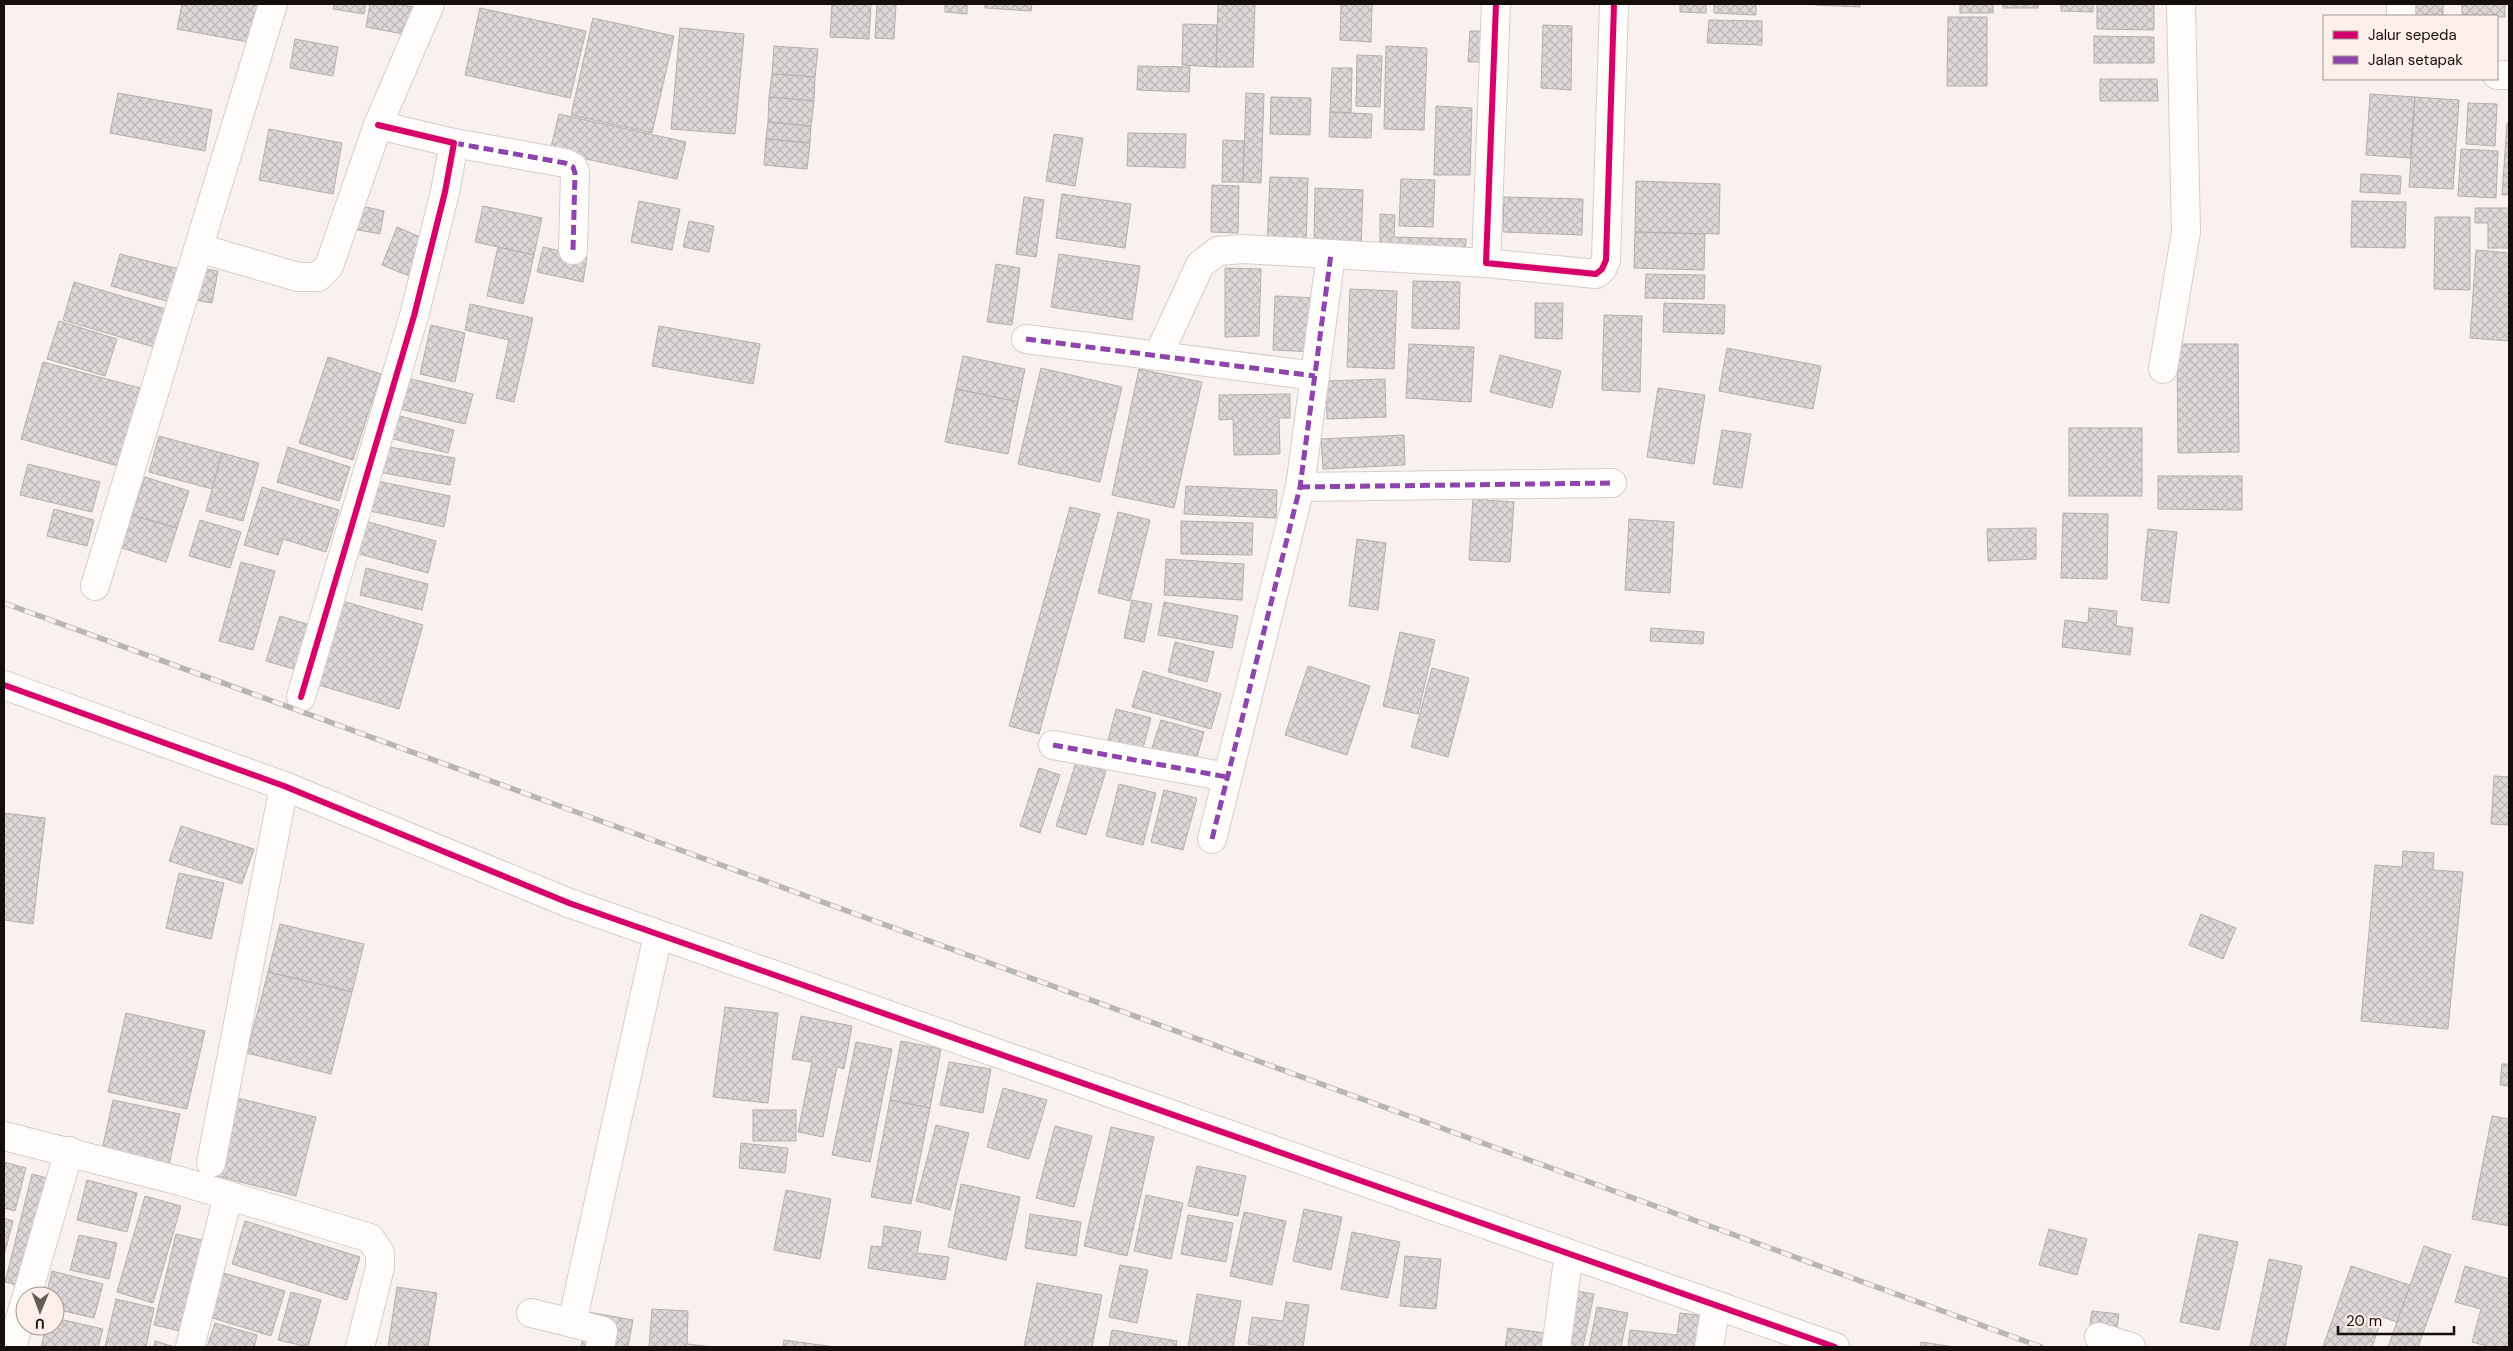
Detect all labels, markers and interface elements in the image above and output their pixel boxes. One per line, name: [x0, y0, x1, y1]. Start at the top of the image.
legend: [2323, 15, 2498, 80]
text: Jalur sepeda: [2368, 25, 2457, 45]
text: Jalan setapak: [2368, 50, 2463, 70]
north arrow: [15, 1286, 65, 1336]
scale bar: [2338, 1304, 2454, 1336]
text: 20 m: [2346, 1311, 2382, 1331]
text: U: [35, 1315, 45, 1333]

